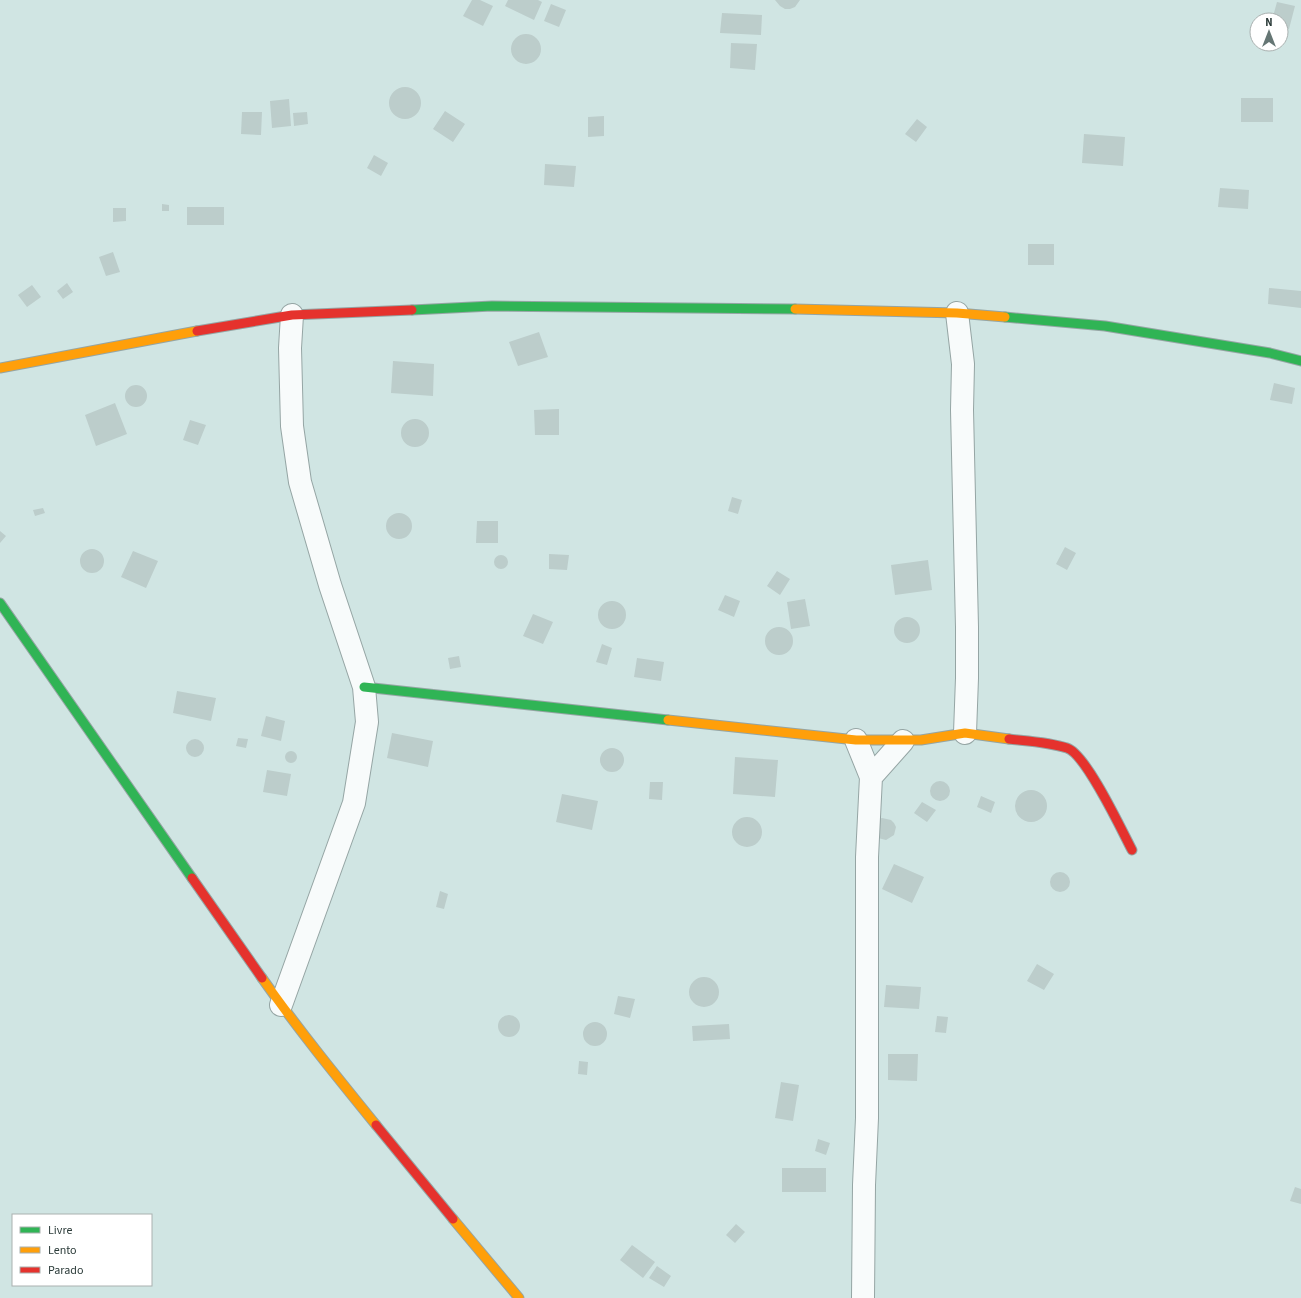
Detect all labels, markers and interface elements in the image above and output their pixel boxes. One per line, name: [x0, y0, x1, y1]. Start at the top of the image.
north arrow: [1249, 12, 1289, 52]
text: N: [1265, 15, 1273, 30]
legend: [12, 1214, 152, 1286]
text: Livre: [48, 1222, 72, 1239]
text: Lento: [48, 1242, 77, 1259]
text: Parado: [48, 1262, 83, 1279]

